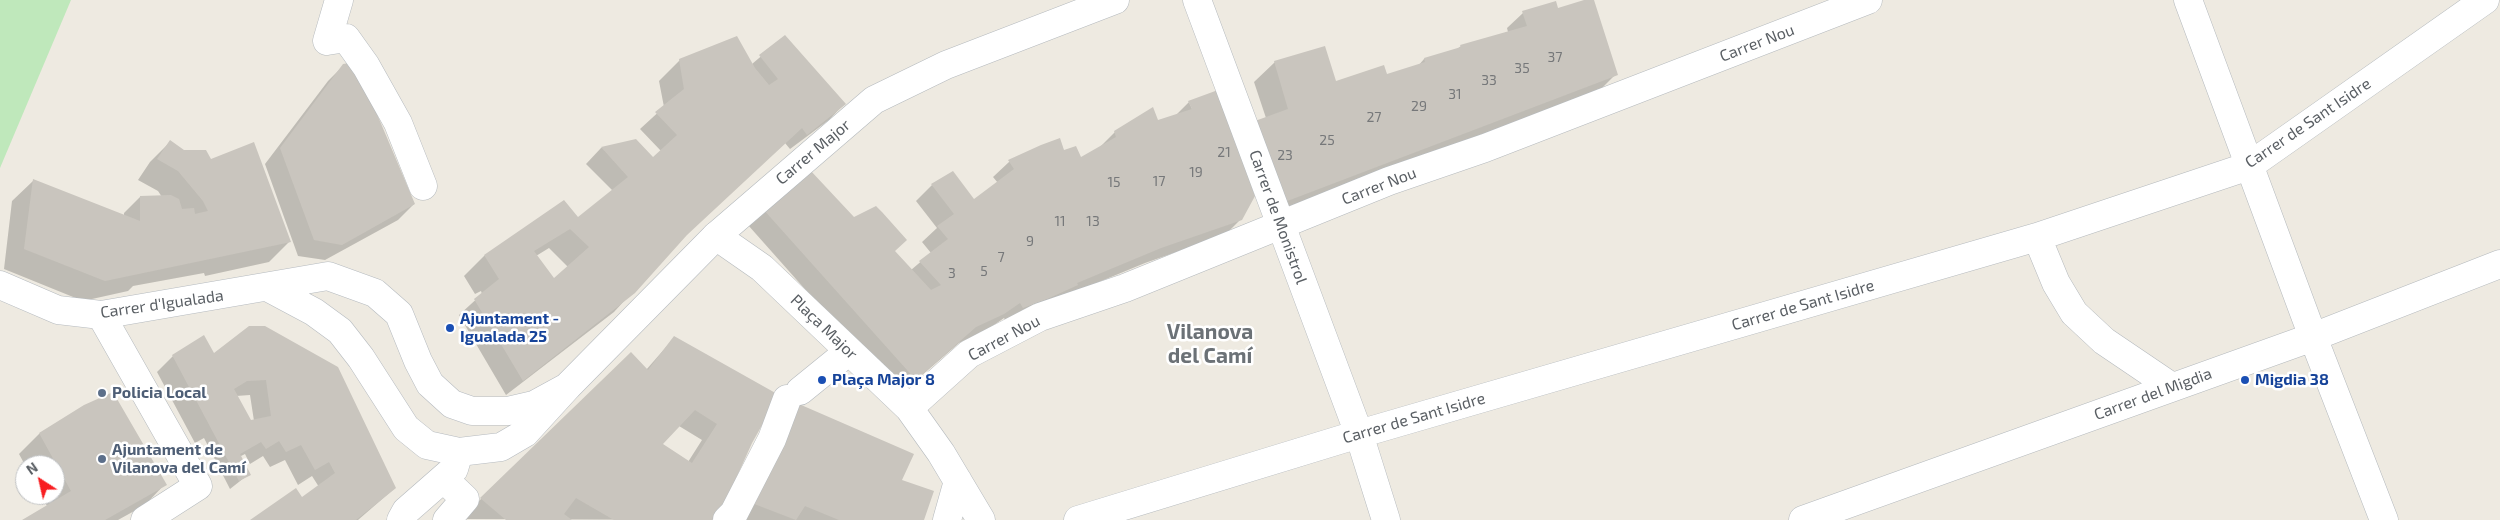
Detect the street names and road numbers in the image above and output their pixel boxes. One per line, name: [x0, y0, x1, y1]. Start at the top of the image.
street label: Carrer Nou: [1717, 20, 1797, 66]
street label: Carrer de Sant Isidre: [2242, 74, 2374, 172]
street label: Carrer Major: [772, 115, 854, 189]
street label: Carrer de Monistrol: [1245, 147, 1311, 287]
street label: Carrer Nou: [1339, 163, 1419, 209]
street label: Carrer de Sant Isidre: [1730, 275, 1876, 335]
street label: Carrer d'Igualada: [99, 286, 225, 322]
street label: Plaça Major: [787, 290, 861, 364]
street label: Carrer Nou: [965, 311, 1043, 365]
street label: Carrer del Migdia: [2091, 364, 2215, 424]
street label: Carrer de Sant Isidre: [1341, 388, 1487, 448]

